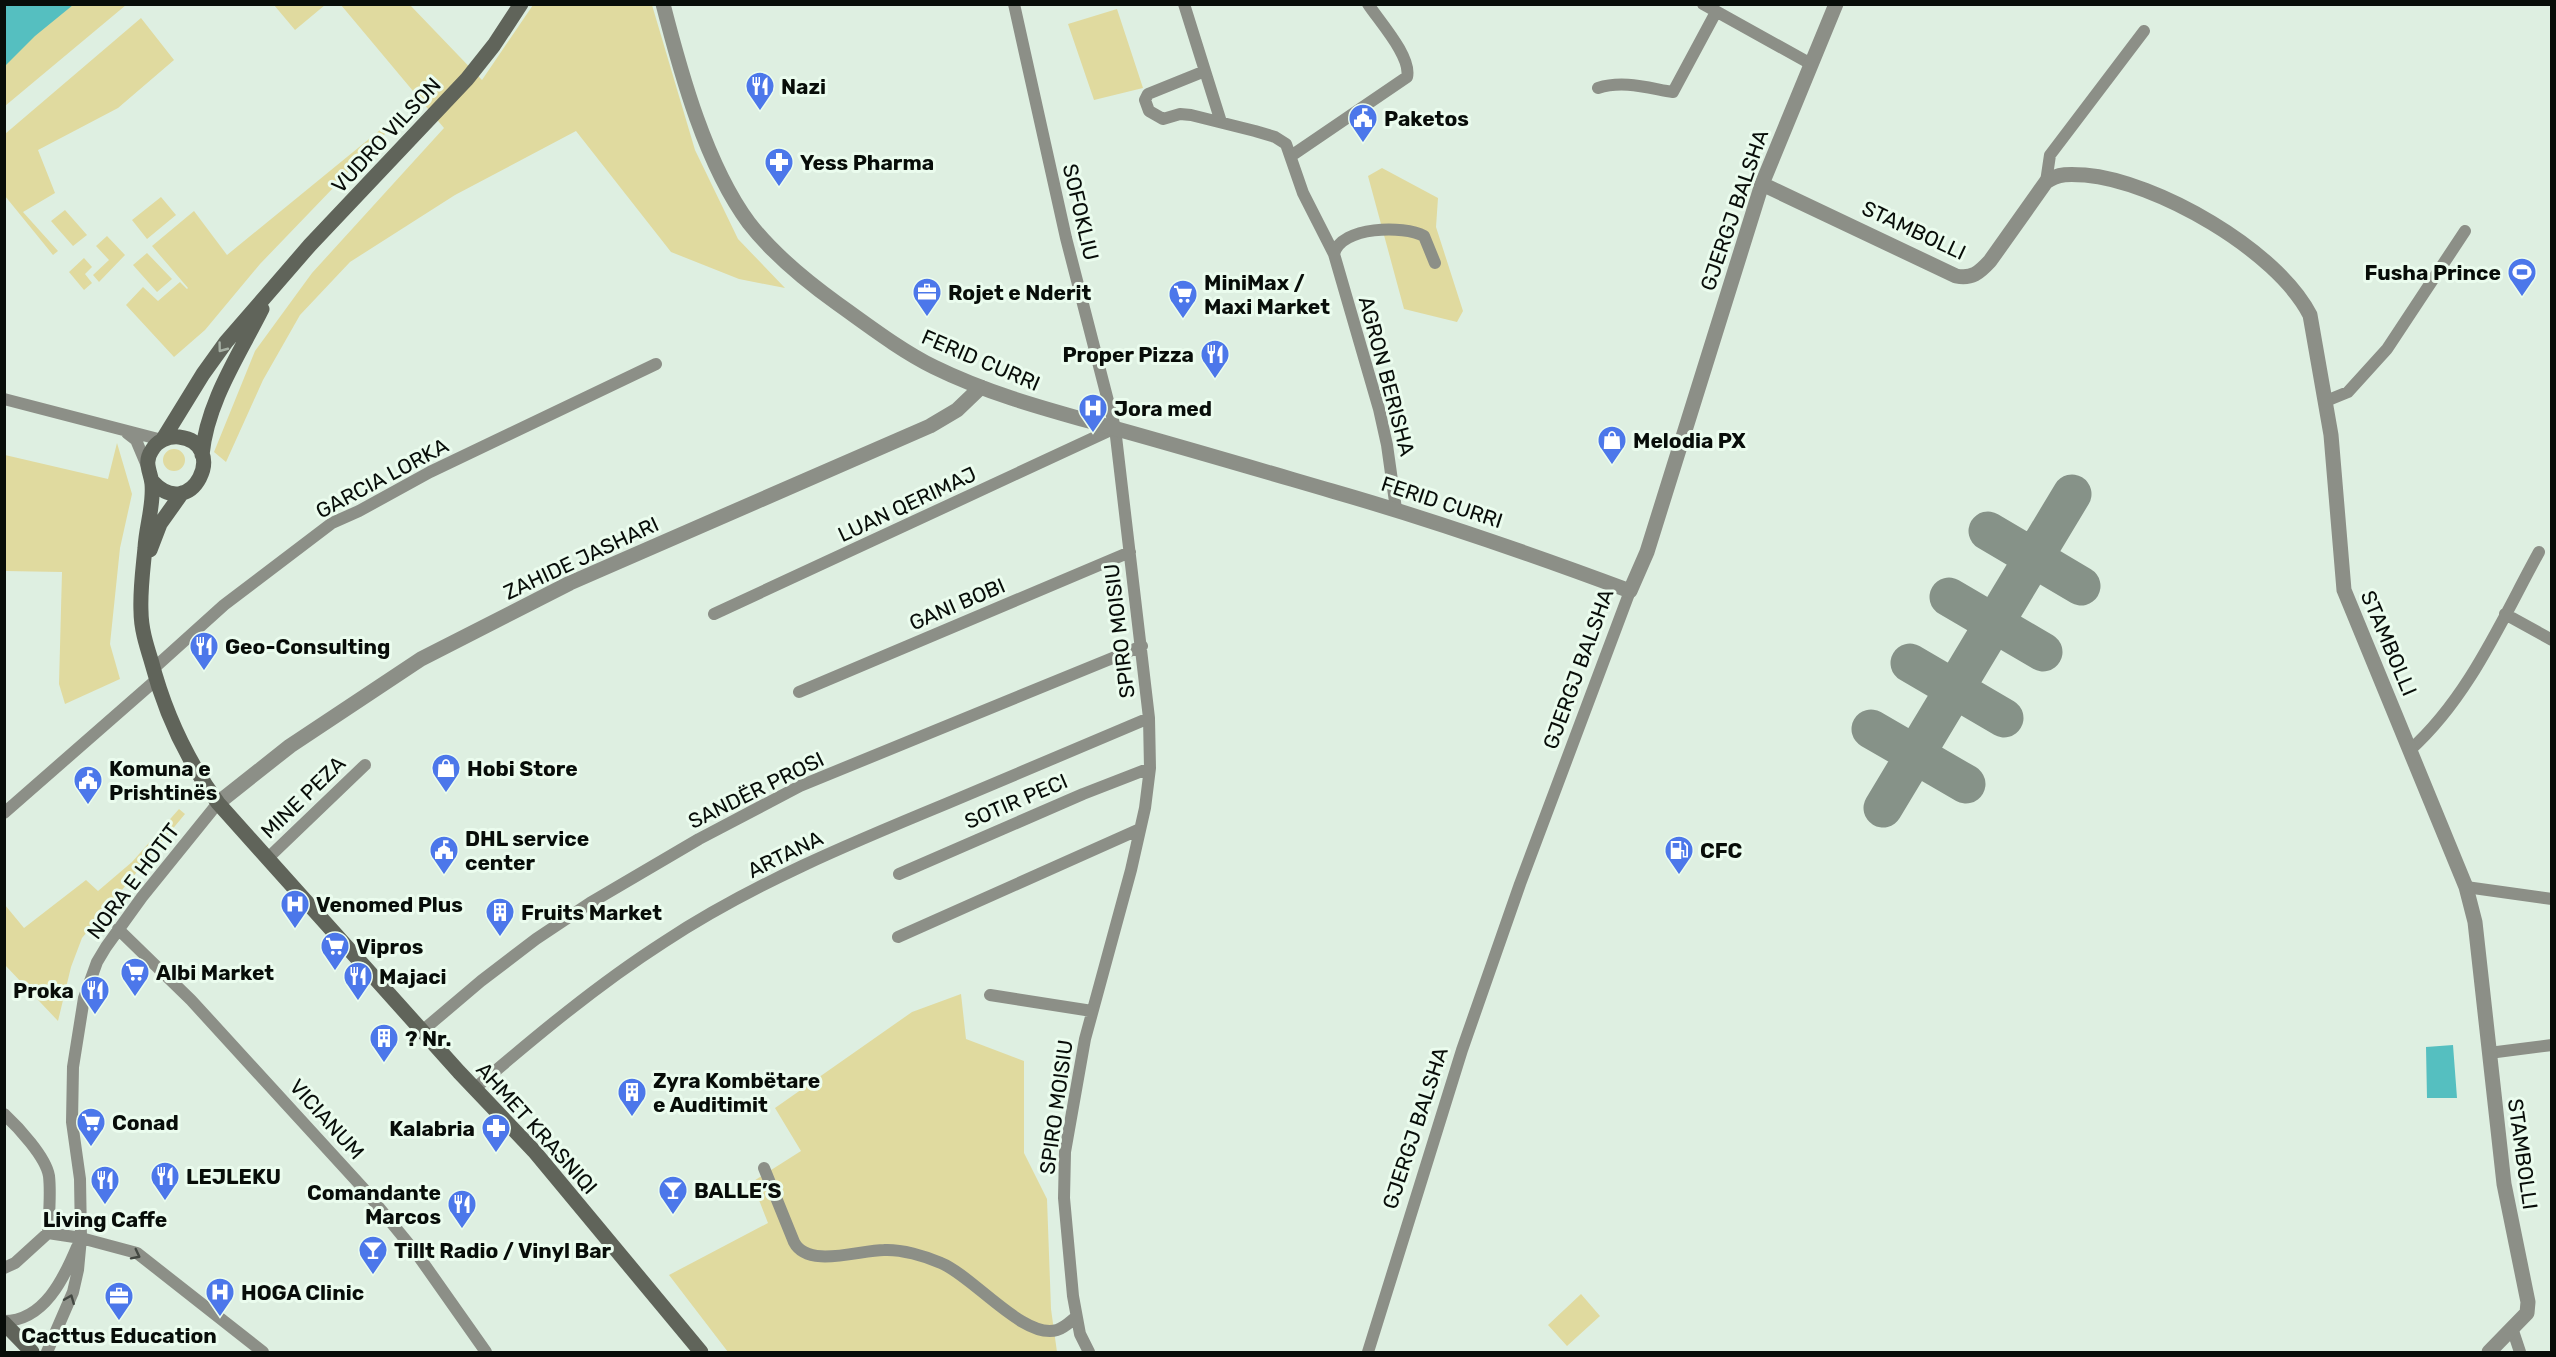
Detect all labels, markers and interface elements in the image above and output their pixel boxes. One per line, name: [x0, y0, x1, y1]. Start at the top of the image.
restaurant icon: Nazi: [744, 70, 776, 112]
street label: VUDRO VILSON: [326, 72, 446, 198]
place label: Nazi: [781, 74, 826, 99]
public building icon: Paketos: [1347, 102, 1379, 144]
place label: Paketos: [1384, 106, 1469, 131]
street label: GJERGJ BALSHA: [1695, 126, 1773, 294]
pharmacy icon: Yess Pharma: [763, 146, 795, 188]
place label: Yess Pharma: [800, 150, 934, 175]
street label: SOFOKLIU: [1058, 161, 1104, 263]
street label: STAMBOLLI: [1858, 195, 1970, 265]
sports icon: Fusha Prince: [2506, 256, 2538, 298]
place label: Fusha Prince: [2364, 260, 2501, 285]
place label: MiniMax / Maxi Market: [1204, 270, 1330, 319]
office icon: Rojet e Nderit: [911, 276, 943, 318]
supermarket icon: MiniMax / Maxi Market: [1167, 278, 1199, 320]
place label: Rojet e Nderit: [948, 280, 1092, 305]
street label: AGRON BERISHA: [1354, 293, 1420, 459]
street label: FERID CURRI: [918, 324, 1044, 396]
restaurant icon: Proper Pizza: [1199, 338, 1231, 380]
one-way arrow: [218, 341, 229, 352]
place label: Proper Pizza: [1062, 342, 1194, 367]
hospital icon: Jora med: [1077, 392, 1109, 434]
place label: Jora med: [1114, 396, 1212, 421]
shop icon: Melodia PX: [1596, 424, 1628, 466]
place label: Melodia PX: [1633, 428, 1746, 453]
street label: GARCIA LORKA: [311, 433, 453, 523]
street label: LUAN QERIMAJ: [834, 461, 980, 547]
street label: FERID CURRI: [1378, 471, 1506, 533]
street label: ZAHIDE JASHARI: [499, 511, 663, 605]
street label: SPIRO MOISIU: [1098, 562, 1140, 700]
street label: GANI BOBI: [905, 573, 1009, 635]
street label: GJERGJ BALSHA: [1537, 585, 1619, 753]
street label: STAMBOLLI: [2356, 587, 2422, 699]
restaurant icon: Geo-Consulting: [188, 630, 220, 672]
place label: Geo-Consulting: [225, 634, 390, 659]
street label: SANDËR PROSI: [684, 746, 828, 834]
street label: MINE PEZA: [256, 751, 350, 843]
shop icon: Hobi Store: [430, 752, 462, 794]
place label: Komuna e Prishtinës: [109, 756, 217, 805]
place label: Hobi Store: [467, 756, 578, 781]
public building icon: Komuna e Prishtinës: [72, 764, 104, 806]
street label: SOTIR PECI: [961, 768, 1071, 834]
street label: NORA E HOTIT: [81, 818, 185, 944]
street label: ARTANA: [743, 825, 827, 883]
place label: DHL service center: [465, 826, 589, 875]
public building icon: DHL service center: [428, 834, 460, 876]
fuel station icon: CFC: [1663, 834, 1695, 876]
place label: CFC: [1700, 838, 1743, 863]
hospital icon: Venomed Plus: [279, 888, 311, 930]
place label: Venomed Plus: [316, 892, 463, 917]
building icon: Fruits Market: [484, 896, 516, 938]
place label: Fruits Market: [521, 900, 662, 925]
supermarket icon: Vipros: [319, 930, 351, 972]
place label: Vipros: [356, 934, 423, 959]
supermarket icon: Albi Market: [119, 956, 151, 998]
place label: Albi Market: [156, 960, 274, 985]
restaurant icon: Majaci: [342, 960, 374, 1002]
place label: Majaci: [379, 964, 447, 989]
restaurant icon: Proka: [79, 974, 111, 1016]
place label: Proka: [13, 978, 74, 1003]
building icon: ? Nr.: [368, 1022, 400, 1064]
place label: ? Nr.: [405, 1026, 452, 1051]
street label: SPIRO MOISIU: [1034, 1038, 1078, 1176]
street label: GJERGJ BALSHA: [1377, 1044, 1453, 1212]
street label: AHMET KRASNIQI: [471, 1057, 603, 1199]
place label: Zyra Kombëtare e Auditimit: [653, 1068, 820, 1117]
street label: VICIANUM: [284, 1074, 370, 1164]
building icon: Zyra Kombëtare e Auditimit: [616, 1076, 648, 1118]
street label: STAMBOLLI: [2503, 1097, 2543, 1211]
supermarket icon: Conad: [75, 1106, 107, 1148]
place label: Conad: [112, 1110, 179, 1135]
pharmacy icon: Kalabria: [480, 1112, 512, 1154]
place label: Kalabria: [389, 1116, 475, 1141]
restaurant icon: LEJLEKU: [149, 1160, 181, 1202]
restaurant icon: Living Caffe: [89, 1164, 121, 1206]
place label: LEJLEKU: [186, 1164, 281, 1189]
bar icon: BALLE’S: [657, 1174, 689, 1216]
place label: BALLE’S: [694, 1178, 781, 1203]
place label: Comandante Marcos: [307, 1180, 441, 1229]
restaurant icon: Comandante Marcos: [446, 1188, 478, 1230]
place label: Living Caffe: [43, 1207, 167, 1232]
bar icon: Tillt Radio / Vinyl Bar: [357, 1234, 389, 1276]
place label: Tillt Radio / Vinyl Bar: [394, 1238, 612, 1263]
one-way arrow: [130, 1248, 141, 1260]
hospital icon: HOGA Clinic: [204, 1276, 236, 1318]
office icon: Cacttus Education: [103, 1280, 135, 1322]
place label: HOGA Clinic: [241, 1280, 364, 1305]
one-way arrow: [62, 1294, 75, 1304]
place label: Cacttus Education: [21, 1323, 217, 1348]

